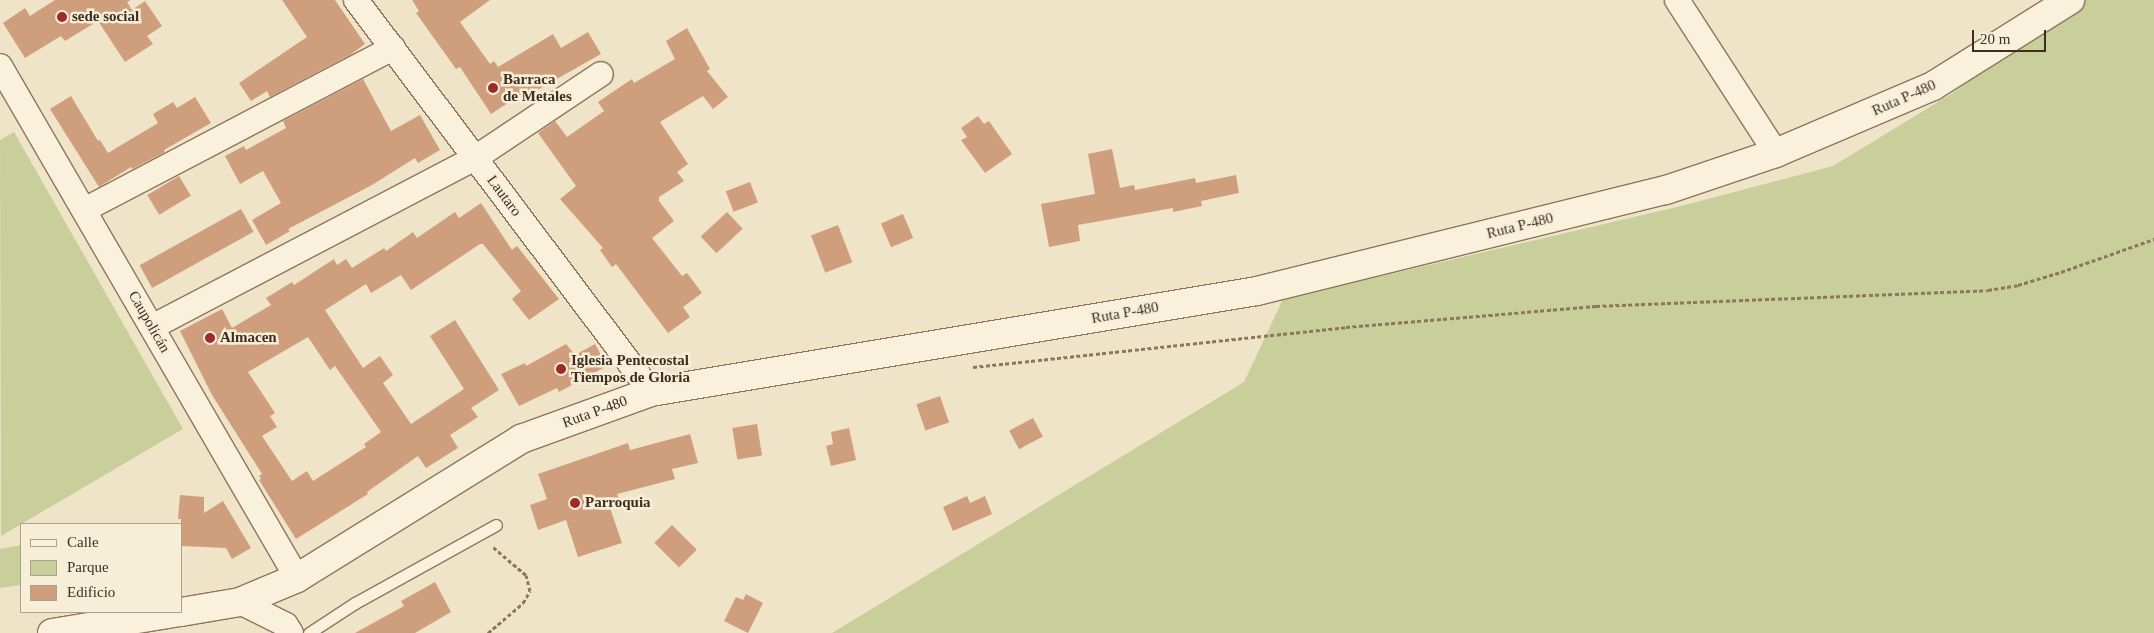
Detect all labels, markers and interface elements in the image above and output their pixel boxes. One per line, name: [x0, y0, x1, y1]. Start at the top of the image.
place label: sede social: [72, 8, 139, 26]
marker: sede social: [56, 11, 68, 23]
scale bar: [1974, 20, 2048, 52]
text: 20 m: [1980, 31, 2010, 47]
place label: Barraca de Metales: [503, 70, 572, 105]
street label: Ruta P-480: [1869, 76, 1939, 120]
marker: Barraca de Metales: [487, 82, 499, 94]
street label: Lautaro: [483, 172, 525, 220]
street label: Ruta P-480: [1485, 209, 1555, 243]
street label: Caupolicán: [124, 288, 174, 356]
street label: Ruta P-480: [1090, 298, 1160, 328]
place label: Almacen: [220, 329, 277, 347]
marker: Almacen: [204, 332, 216, 344]
place label: Iglesia Pentecostal Tiempos de Gloria: [571, 351, 690, 386]
marker: Iglesia Pentecostal Tiempos de Gloria: [555, 363, 567, 375]
street label: Ruta P-480: [560, 392, 630, 432]
place label: Parroquia: [585, 494, 651, 512]
marker: Parroquia: [569, 497, 581, 509]
legend: [20, 523, 182, 613]
text: Calle: [67, 534, 99, 550]
text: Parque: [67, 559, 109, 575]
text: Edificio: [67, 584, 115, 600]

